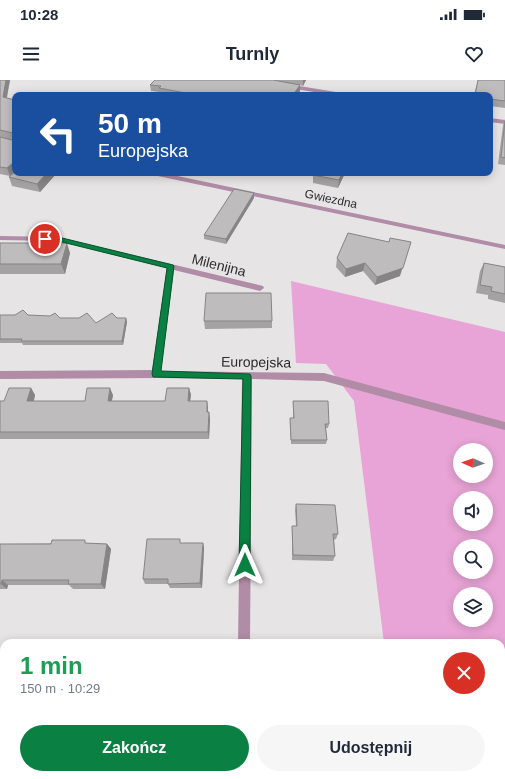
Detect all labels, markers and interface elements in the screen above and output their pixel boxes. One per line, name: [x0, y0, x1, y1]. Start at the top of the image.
text: 10:28: [20, 6, 58, 23]
icon: menu: [20, 43, 42, 65]
icon: heart: [463, 43, 485, 65]
text: Turnly: [226, 44, 279, 64]
icon: left: [32, 108, 84, 160]
text: 50 m: [98, 108, 162, 139]
text: Europejska: [98, 141, 188, 161]
street label: Gwiezdna: [303, 187, 359, 211]
pin: [28, 222, 62, 256]
icon: arrive: [34, 228, 56, 250]
street label: Milenijna: [190, 251, 248, 279]
street label: Europejska: [221, 353, 291, 371]
north arrow: [453, 443, 493, 483]
map controls: [453, 443, 493, 627]
button: sound: [453, 491, 493, 531]
button: search: [453, 539, 493, 579]
position arrow: [224, 544, 266, 586]
button: layers: [453, 587, 493, 627]
text: 1 min: [20, 652, 83, 679]
button: close: [443, 652, 485, 694]
text: 150 m · 10:29: [20, 681, 100, 696]
button: Zakończ: [20, 725, 249, 771]
button: Udostępnij: [257, 725, 485, 771]

